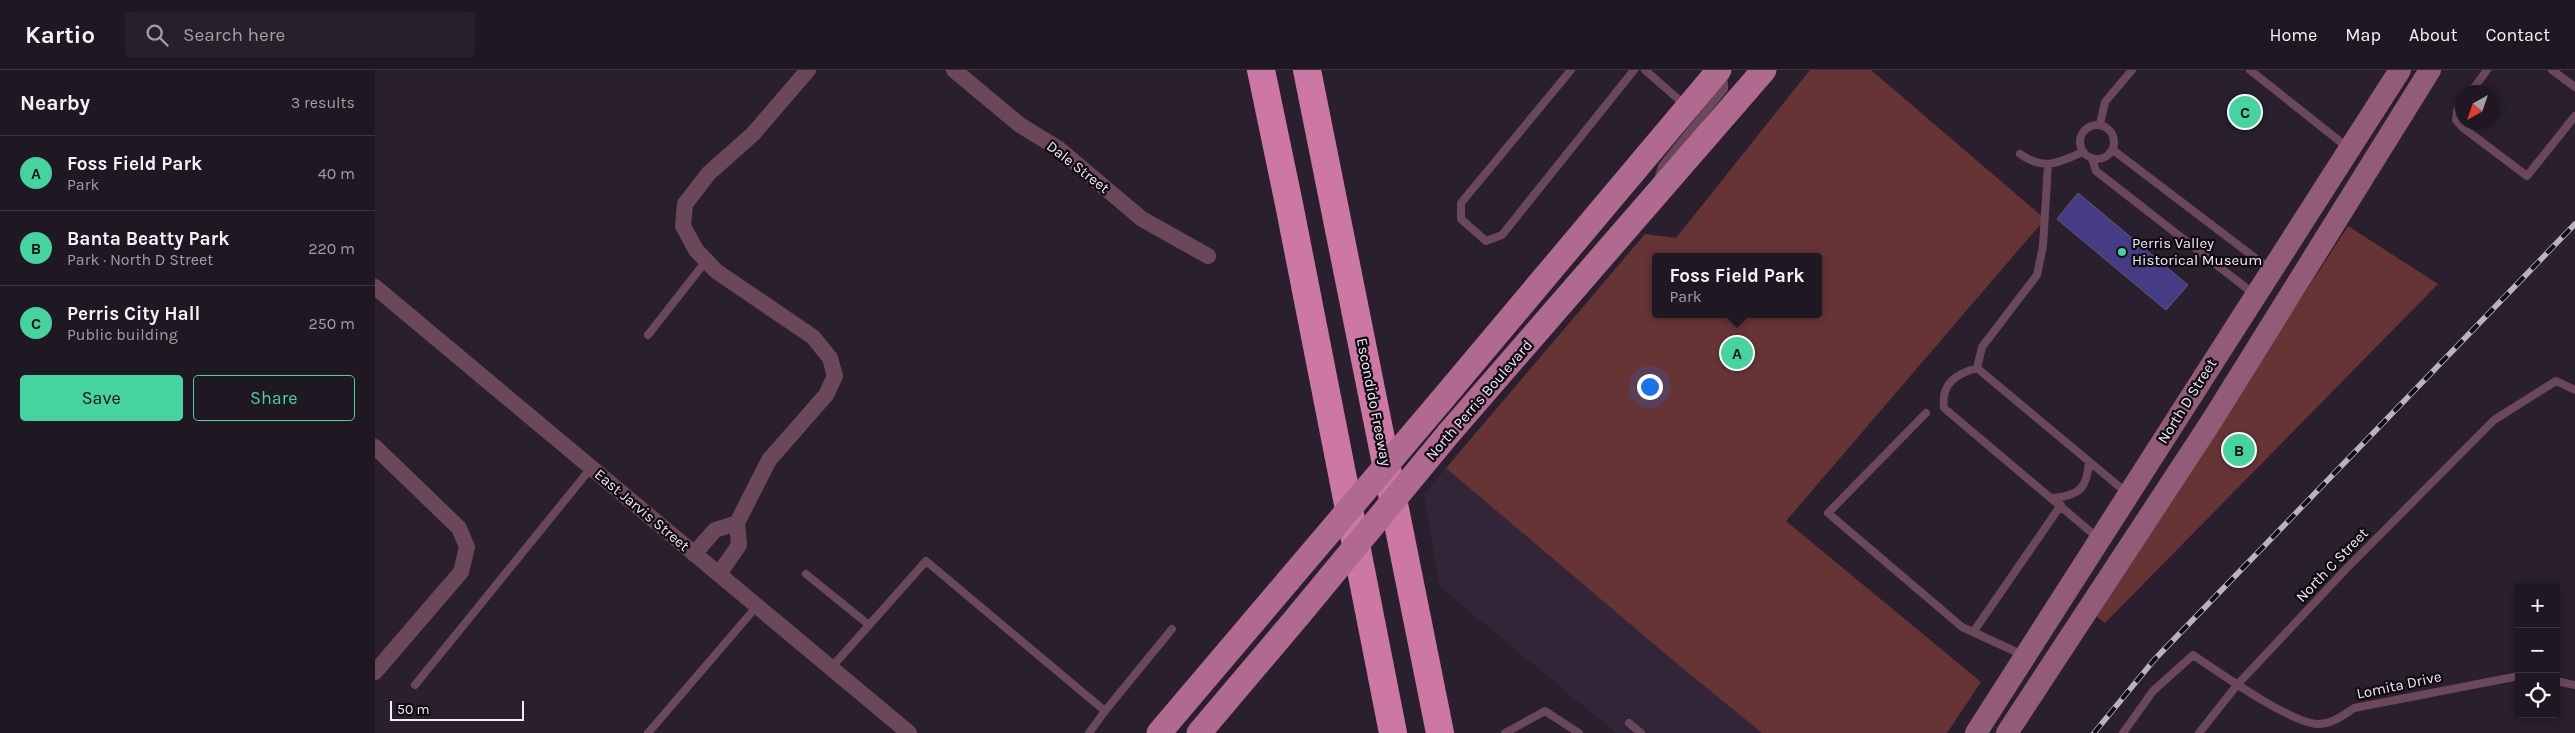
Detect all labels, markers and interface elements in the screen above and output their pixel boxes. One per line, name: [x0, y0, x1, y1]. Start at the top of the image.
search box: [125, 12, 475, 57]
text: Kartio: [25, 21, 95, 49]
icon: search: [143, 21, 171, 49]
text: Search here: [183, 24, 285, 46]
text: Home: [2269, 24, 2317, 46]
text: Map: [2345, 24, 2381, 46]
text: About: [2409, 24, 2458, 46]
text: Contact: [2486, 24, 2550, 46]
north arrow: [2455, 85, 2500, 130]
text: Nearby: [20, 91, 90, 115]
text: 3 results: [291, 93, 355, 112]
pin: C: [2229, 93, 2261, 131]
street label: Dale Street: [1043, 137, 1113, 197]
text: Foss Field Park: [67, 153, 202, 175]
text: A: [31, 164, 41, 183]
text: 40 m: [318, 164, 355, 183]
text: Park: [67, 175, 99, 194]
text: Banta Beatty Park: [67, 228, 229, 250]
place label: Perris Valley Historical Museum: [2132, 234, 2262, 269]
text: B: [31, 239, 41, 258]
text: 220 m: [308, 239, 355, 258]
marker: Perris Valley Historical Museum: [2116, 246, 2128, 258]
text: Park · North D Street: [67, 250, 213, 269]
popup: [1652, 253, 1822, 318]
text: Foss Field Park: [1669, 265, 1805, 287]
text: Park: [1669, 287, 1702, 306]
text: Perris City Hall: [67, 303, 200, 325]
text: C: [31, 314, 41, 333]
text: 250 m: [308, 314, 355, 333]
text: Public building: [67, 325, 178, 344]
pin: A: [1721, 334, 1753, 372]
street label: Escondido Freeway: [1353, 336, 1395, 468]
street label: North Perris Boulevard: [1422, 336, 1536, 464]
street label: North D Street: [2154, 355, 2220, 447]
your location: [1637, 374, 1663, 400]
button: Save: [20, 375, 183, 421]
button: Share: [193, 375, 355, 421]
pin: B: [2223, 431, 2255, 469]
street label: East Jarvis Street: [591, 465, 693, 555]
street label: North C Street: [2292, 524, 2372, 606]
map controls: [2515, 583, 2560, 718]
button: +: [2515, 583, 2560, 628]
button: −: [2515, 628, 2560, 673]
street label: Lomita Drive: [2355, 667, 2443, 703]
button: locate: [2515, 673, 2560, 718]
scale bar: [390, 698, 524, 721]
text: 50 m: [397, 701, 430, 718]

